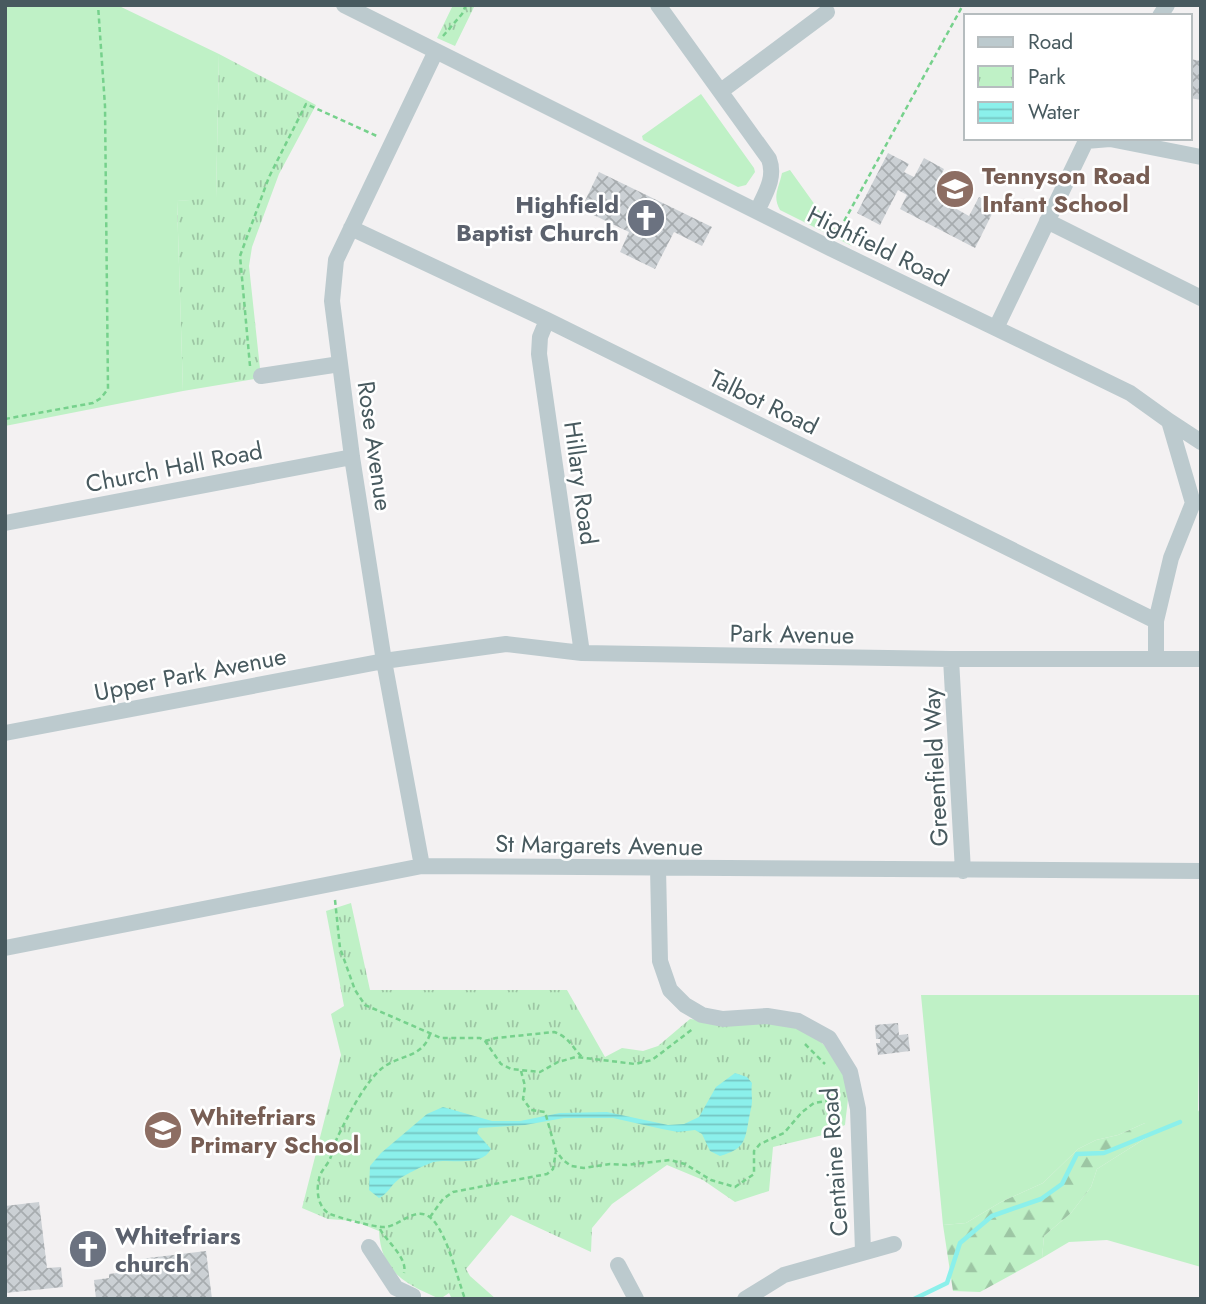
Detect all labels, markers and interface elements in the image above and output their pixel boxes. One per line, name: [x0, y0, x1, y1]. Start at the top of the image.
legend: [964, 14, 1192, 140]
text: Road: [1028, 27, 1073, 57]
text: Park: [1028, 62, 1066, 92]
text: Water: [1028, 97, 1081, 127]
place label: Tennyson Road Infant School: [982, 158, 1150, 221]
school or university icon: Tennyson Road Infant School: [934, 168, 976, 210]
place label: Highfield Baptist Church: [456, 187, 619, 250]
church icon: Highfield Baptist Church: [625, 197, 667, 239]
street label: Highfield Road: [801, 197, 955, 295]
street label: Talbot Road: [704, 361, 824, 443]
street label: Rose Avenue: [349, 379, 401, 513]
street label: Hillary Road: [555, 419, 607, 547]
street label: Church Hall Road: [83, 433, 265, 501]
street label: Park Avenue: [729, 615, 855, 653]
street label: Upper Park Avenue: [91, 638, 289, 710]
street label: Greenfield Way: [913, 686, 957, 847]
street label: St Margarets Avenue: [495, 826, 703, 864]
street label: Centaine Road: [811, 1087, 857, 1237]
place label: Whitefriars Primary School: [190, 1099, 359, 1162]
school or university icon: Whitefriars Primary School: [142, 1109, 184, 1151]
place label: Whitefriars church: [115, 1218, 241, 1281]
church icon: Whitefriars church: [67, 1228, 109, 1270]

